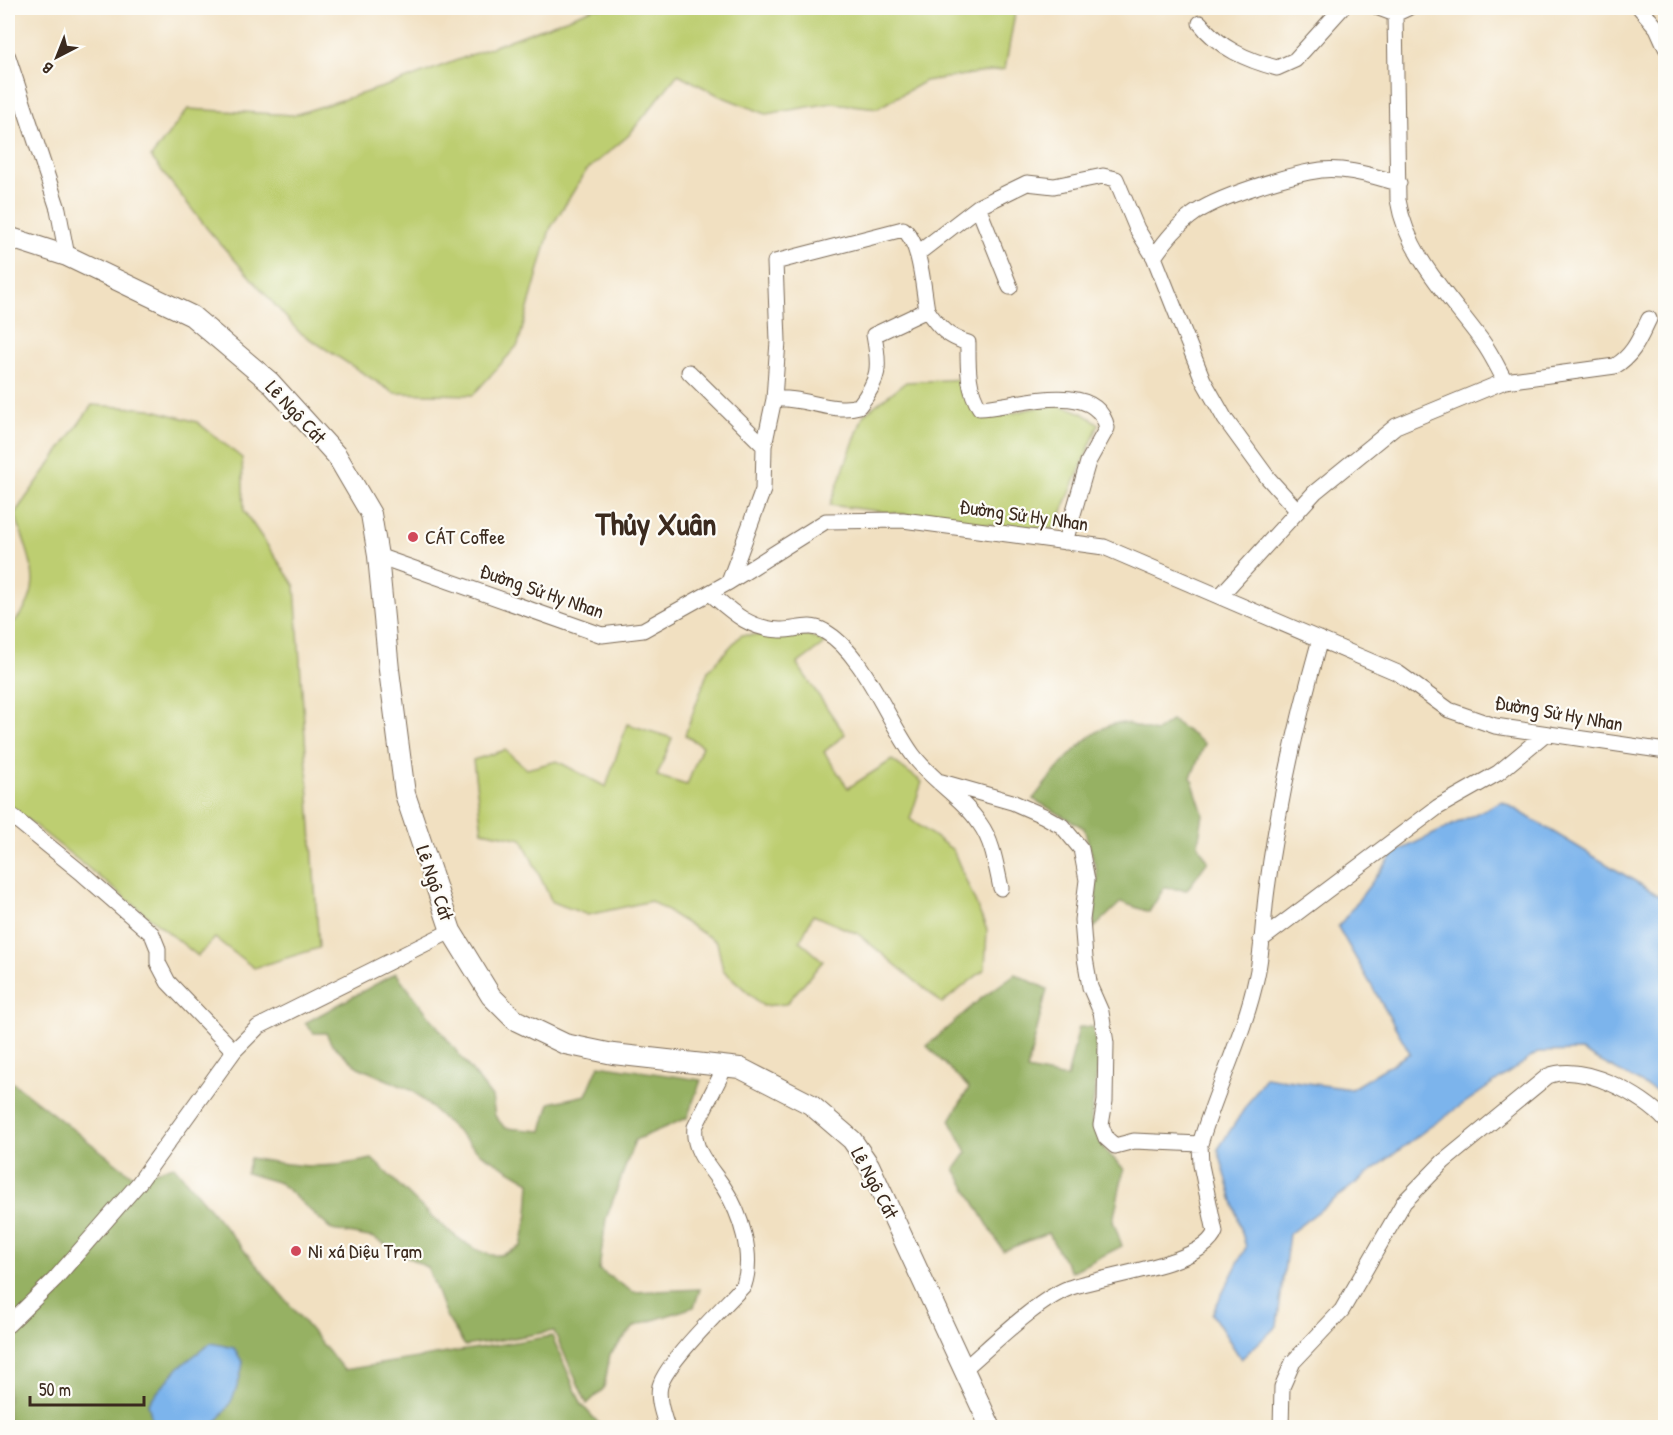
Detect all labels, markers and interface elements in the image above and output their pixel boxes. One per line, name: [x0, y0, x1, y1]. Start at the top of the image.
north arrow: [27, 27, 87, 87]
text: B: [37, 57, 57, 79]
street label: Lê Ngô Cát: [260, 374, 334, 450]
street label: Đường Sử Hy Nhan: [958, 492, 1090, 537]
district label: Thủy Xuân: [594, 502, 717, 546]
place label: CÁT Coffee: [425, 523, 505, 550]
marker: CÁT Coffee: [406, 530, 420, 544]
street label: Đường Sử Hy Nhan: [476, 557, 608, 624]
street label: Đường Sử Hy Nhan: [1493, 688, 1625, 737]
street label: Lê Ngô Cát: [410, 842, 461, 925]
street label: Lê Ngô Cát: [845, 1142, 906, 1224]
place label: Ni xá Diệu Trạm: [308, 1237, 422, 1264]
marker: Ni xá Diệu Trạm: [289, 1244, 303, 1258]
scale bar: [30, 1369, 144, 1407]
text: 50 m: [39, 1377, 71, 1402]

